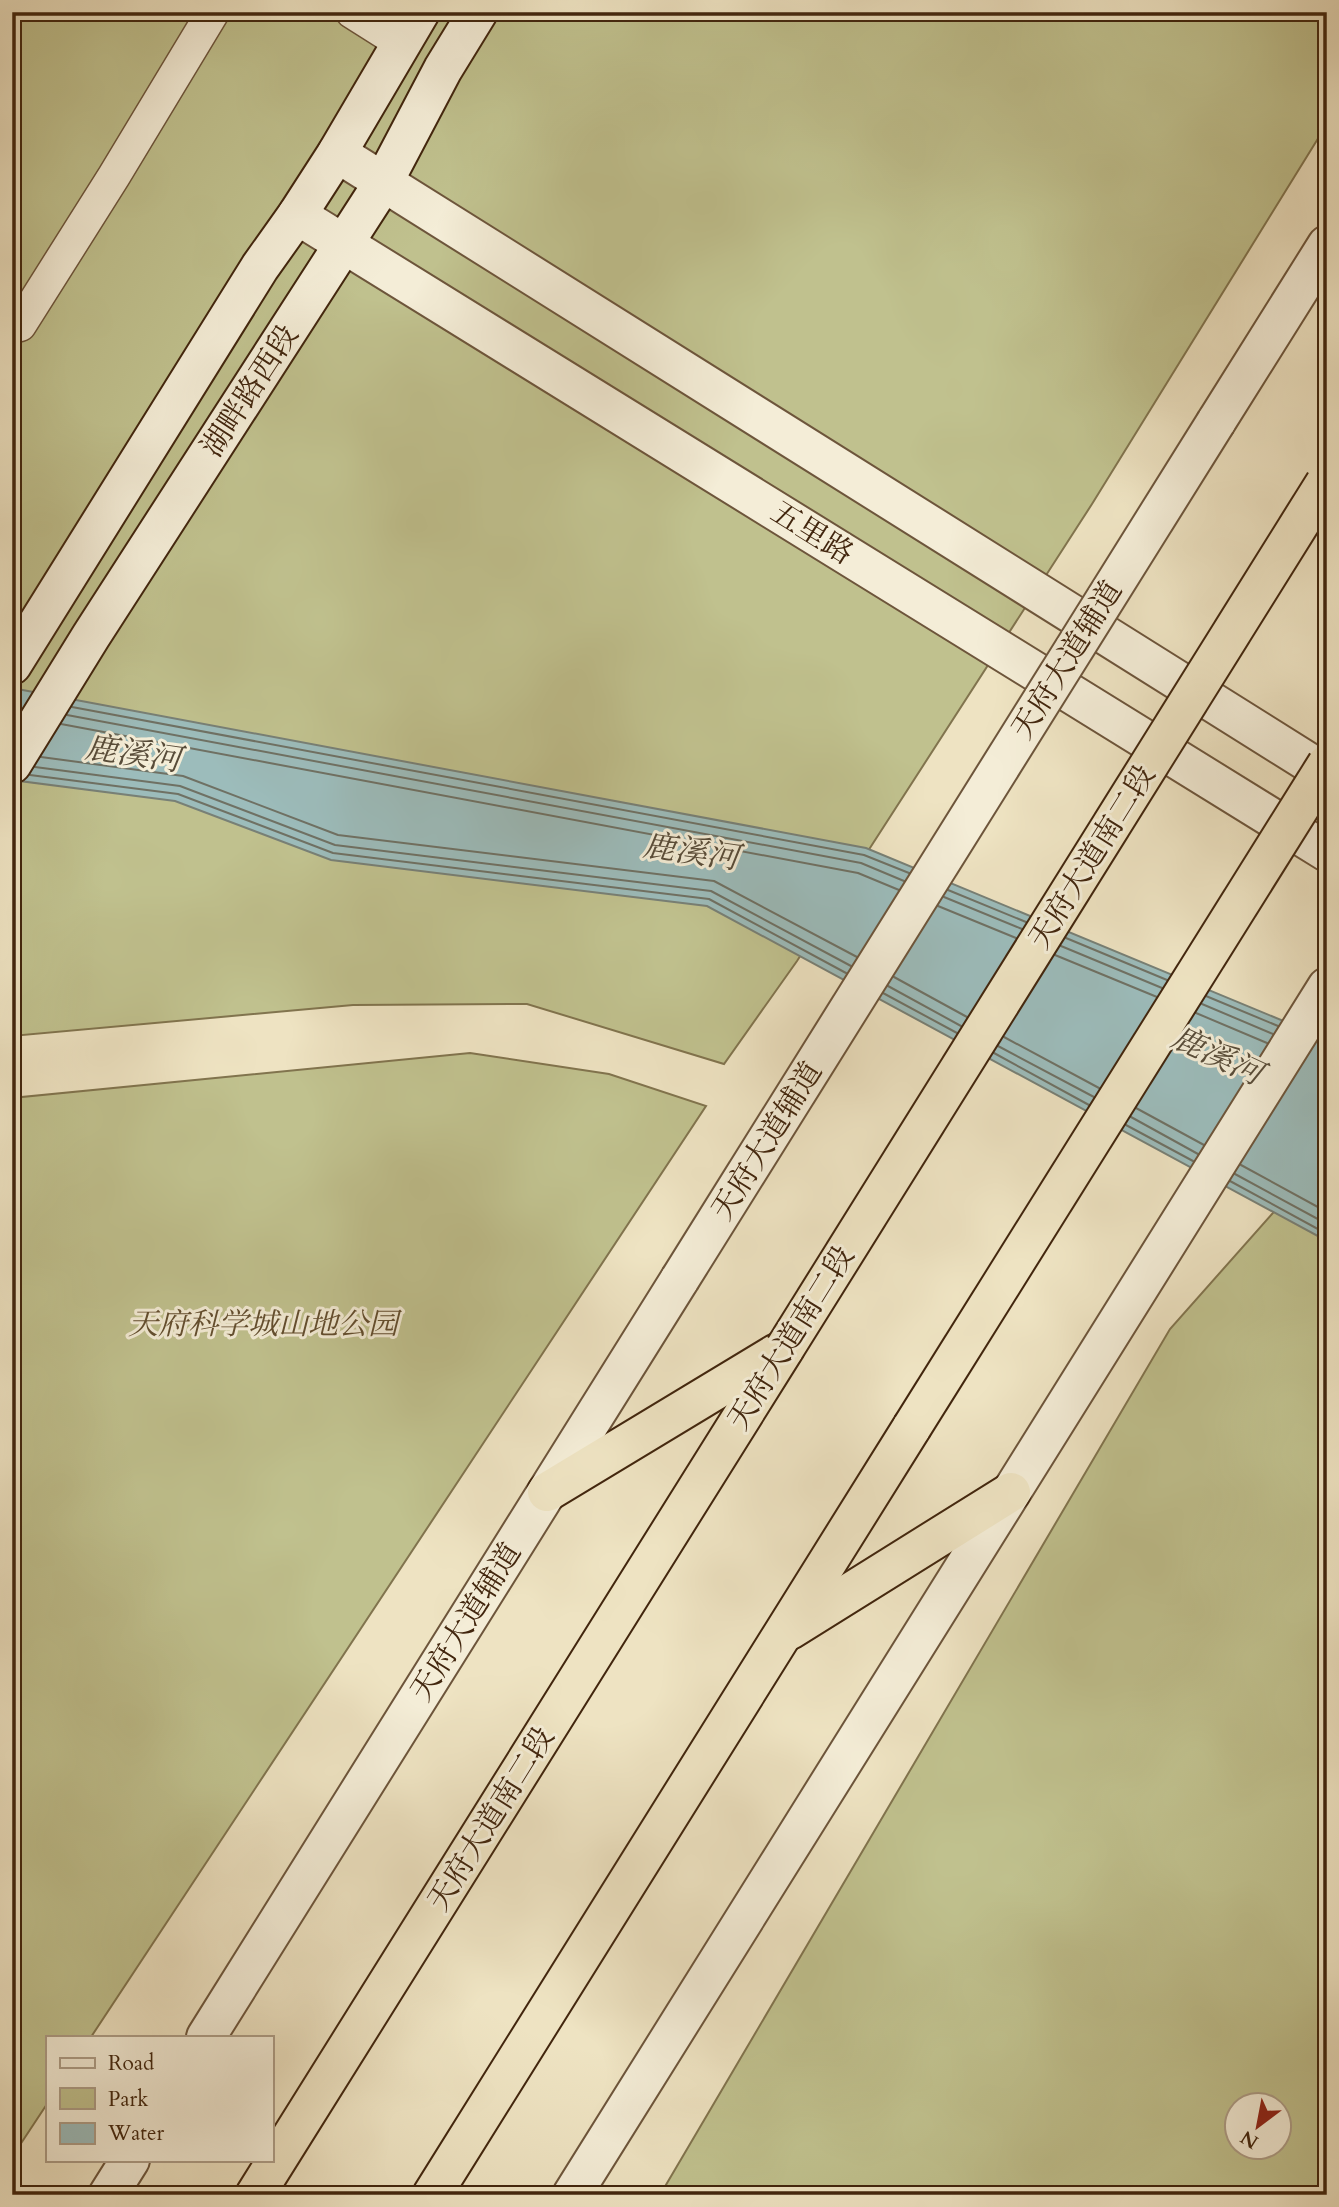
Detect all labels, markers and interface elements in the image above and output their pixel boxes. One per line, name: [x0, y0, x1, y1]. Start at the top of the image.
street label: 湖畔路西段: [192, 317, 308, 465]
street label: 五里路: [763, 492, 861, 574]
street label: 天府大道辅道: [1002, 573, 1132, 747]
water label: 鹿溪河: [82, 726, 189, 783]
street label: 天府大道南二段: [1019, 757, 1165, 957]
water label: 鹿溪河: [640, 824, 747, 881]
water label: 鹿溪河: [1164, 1016, 1274, 1098]
street label: 天府大道辅道: [702, 1054, 832, 1228]
street label: 天府大道南二段: [718, 1238, 864, 1438]
park label: 天府科学城山地公园: [128, 1304, 402, 1345]
street label: 天府大道辅道: [401, 1535, 531, 1709]
street label: 天府大道南二段: [418, 1719, 564, 1919]
legend: [46, 2036, 273, 2162]
text: Road: [108, 2049, 154, 2078]
text: Park: [108, 2085, 149, 2114]
north arrow: [1224, 2092, 1294, 2162]
text: Water: [107, 2119, 164, 2148]
text: N: [1235, 2124, 1263, 2155]

